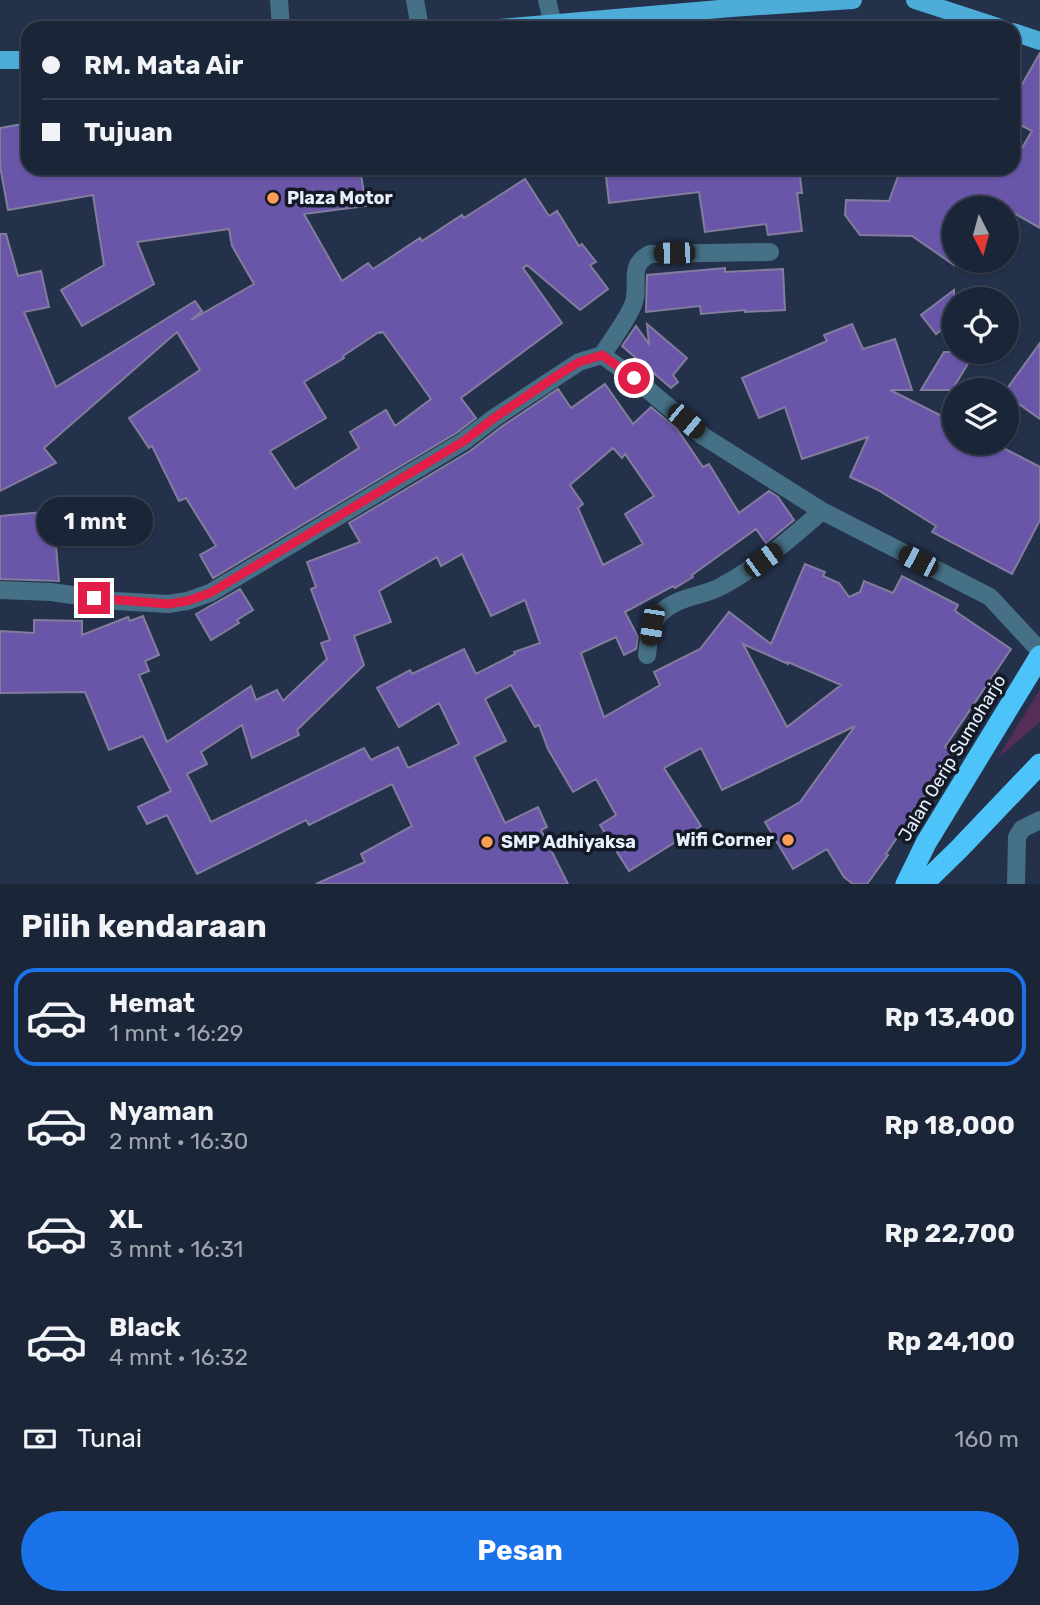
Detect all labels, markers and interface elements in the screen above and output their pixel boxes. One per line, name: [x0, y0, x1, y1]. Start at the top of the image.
text: RM. Mata Air: [84, 50, 243, 81]
text: Tujuan: [84, 117, 173, 148]
place label: Plaza Motor: [287, 187, 393, 209]
marker: Plaza Motor: [265, 190, 281, 206]
north arrow: [942, 196, 1018, 273]
map controls: [942, 196, 1019, 455]
car: [653, 242, 696, 264]
button: locate: [942, 287, 1019, 364]
route start: [618, 362, 650, 394]
button: layers: [942, 378, 1019, 455]
car: [664, 399, 709, 443]
callout: 1 mnt: [36, 496, 152, 546]
text: 1 mnt: [64, 507, 126, 535]
car: [740, 539, 787, 581]
car: [895, 542, 942, 580]
route end: [78, 582, 110, 614]
car: [639, 603, 666, 647]
street label: Jalan Oerip Sumoharjo: [894, 671, 1010, 845]
place label: Wifi Corner: [676, 829, 774, 851]
place label: SMP Adhiyaksa: [501, 831, 636, 853]
marker: Wifi Corner: [780, 832, 796, 848]
marker: SMP Adhiyaksa: [479, 834, 495, 850]
text: Pilih kendaraan: [21, 907, 267, 945]
icon: car: [25, 986, 88, 1049]
text: Hemat: [109, 988, 195, 1019]
text: Rp 13,400: [885, 1002, 1015, 1033]
text: 1 mnt · 16:29: [109, 1019, 243, 1047]
icon: car: [25, 1094, 88, 1157]
text: Nyaman: [109, 1096, 214, 1127]
text: Rp 18,000: [885, 1110, 1015, 1141]
text: 2 mnt · 16:30: [109, 1127, 248, 1155]
icon: car: [25, 1202, 88, 1265]
text: XL: [109, 1204, 142, 1235]
text: Rp 22,700: [885, 1218, 1015, 1249]
text: 3 mnt · 16:31: [109, 1235, 243, 1263]
icon: car: [25, 1310, 88, 1373]
text: Black: [109, 1312, 181, 1343]
text: Rp 24,100: [887, 1326, 1015, 1357]
text: 4 mnt · 16:32: [109, 1343, 248, 1371]
icon: cash: [21, 1420, 59, 1458]
text: Tunai: [77, 1423, 142, 1454]
text: 160 m: [955, 1425, 1019, 1453]
button: Pesan: [21, 1511, 1019, 1591]

